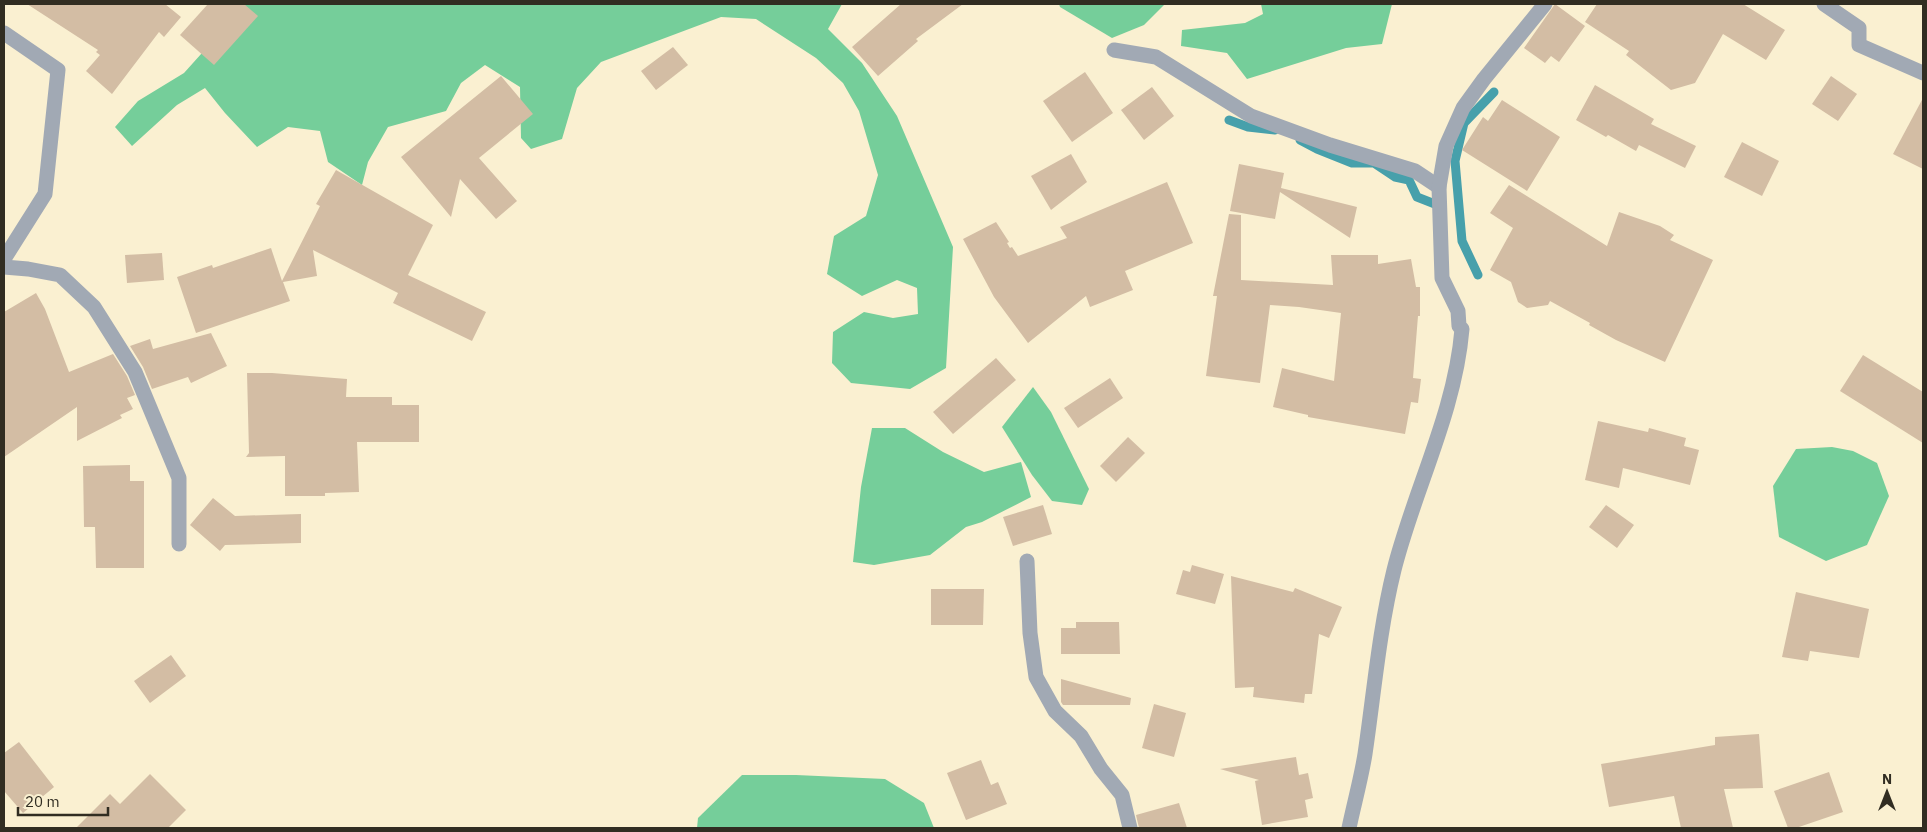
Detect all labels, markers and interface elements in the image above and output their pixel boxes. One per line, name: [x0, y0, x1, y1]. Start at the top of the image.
north arrow: [1862, 767, 1912, 817]
text: N: [1882, 770, 1892, 788]
scale bar: [18, 784, 108, 816]
text: 20 m: [25, 792, 60, 811]

